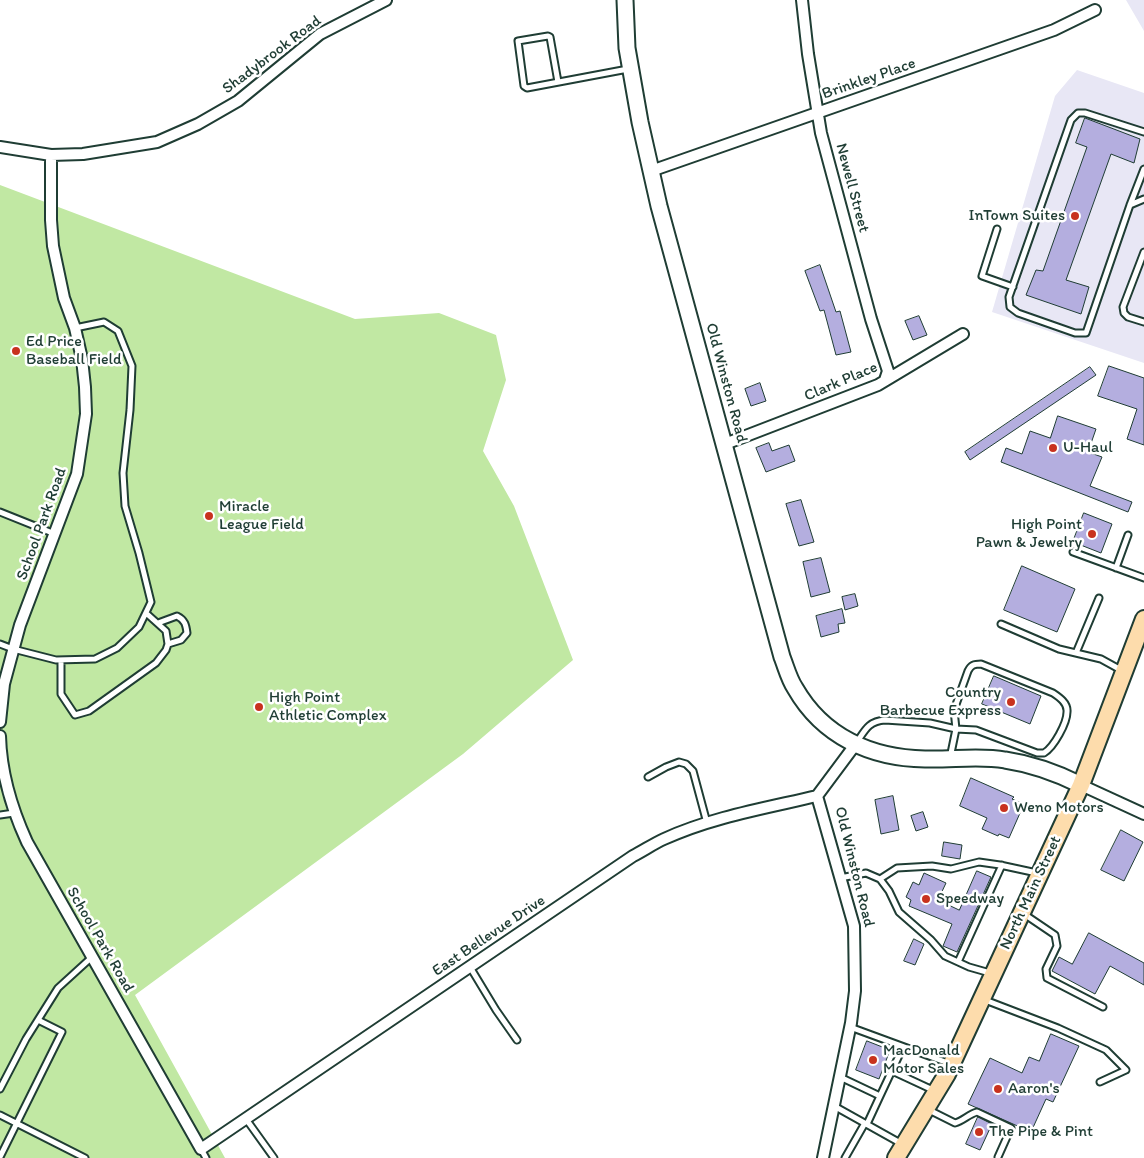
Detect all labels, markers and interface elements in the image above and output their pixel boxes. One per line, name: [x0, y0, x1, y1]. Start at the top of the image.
street label: Shadybrook Road: [219, 12, 325, 98]
street label: Brinkley Place: [820, 54, 918, 104]
street label: Newell Street: [831, 141, 873, 235]
place label: InTown Suites: [968, 206, 1065, 226]
marker: InTown Suites: [1069, 210, 1081, 222]
street label: Old Winston Road: [701, 321, 751, 445]
place label: Ed Price Baseball Field: [26, 332, 122, 370]
marker: Ed Price Baseball Field: [10, 345, 22, 357]
street label: Clark Place: [801, 358, 881, 406]
place label: U-Haul: [1063, 438, 1113, 458]
marker: U-Haul: [1047, 442, 1059, 454]
street label: School Park Road: [13, 465, 71, 583]
place label: Miracle League Field: [219, 497, 304, 535]
marker: Miracle League Field: [203, 510, 215, 522]
place label: High Point Pawn & Jewelry: [976, 515, 1082, 553]
marker: High Point Pawn & Jewelry: [1086, 528, 1098, 540]
place label: Country Barbecue Express: [880, 683, 1001, 721]
place label: High Point Athletic Complex: [269, 688, 386, 726]
marker: Country Barbecue Express: [1005, 696, 1017, 708]
marker: High Point Athletic Complex: [253, 701, 265, 713]
place label: Weno Motors: [1014, 798, 1104, 818]
marker: Weno Motors: [998, 802, 1010, 814]
street label: Old Winston Road: [830, 805, 878, 929]
street label: North Main Street: [996, 833, 1066, 953]
street label: School Park Road: [62, 884, 138, 996]
place label: Speedway: [936, 889, 1004, 909]
street label: East Bellevue Drive: [429, 891, 549, 981]
marker: Speedway: [920, 893, 932, 905]
place label: MacDonald Motor Sales: [883, 1041, 964, 1079]
marker: MacDonald Motor Sales: [867, 1054, 879, 1066]
place label: Aaron's: [1008, 1079, 1060, 1099]
marker: Aaron's: [992, 1083, 1004, 1095]
place label: The Pipe & Pint: [989, 1122, 1093, 1142]
marker: The Pipe & Pint: [973, 1126, 985, 1138]

